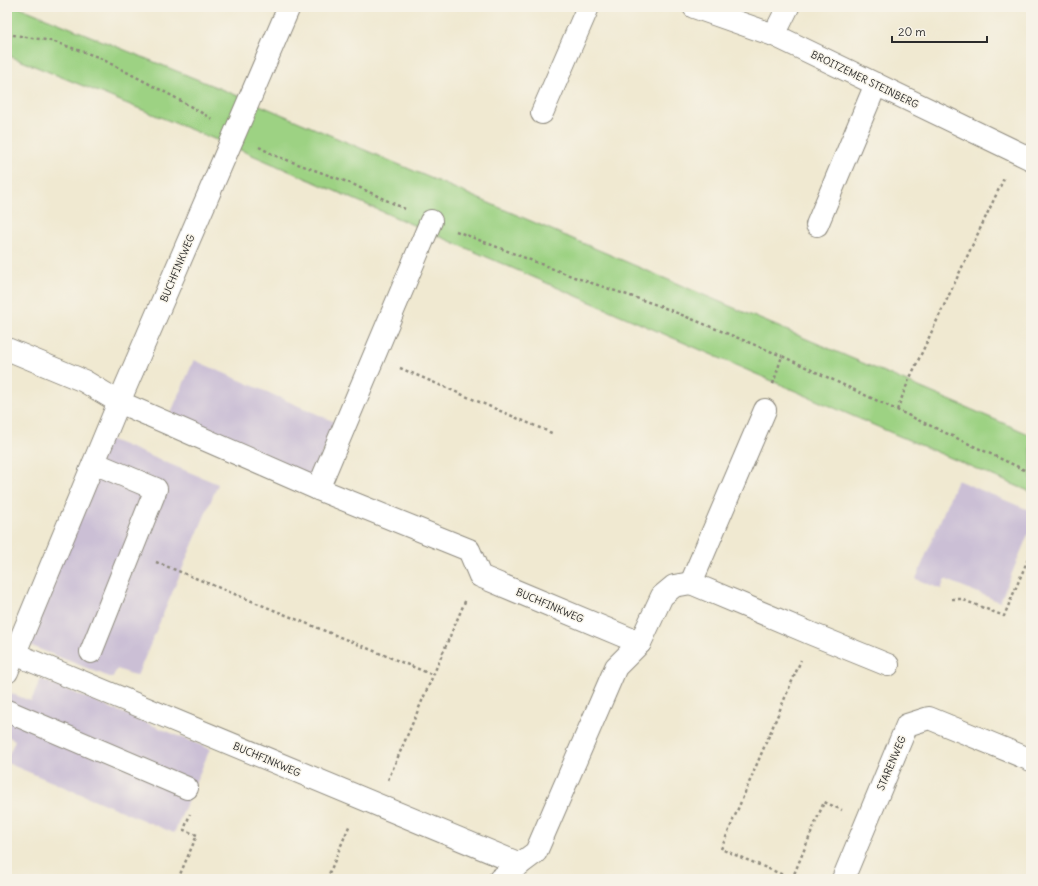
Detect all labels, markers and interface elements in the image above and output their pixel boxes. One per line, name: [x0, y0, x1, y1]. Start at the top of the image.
scale bar: [892, 18, 987, 44]
text: 20 m: [898, 24, 926, 39]
street label: BROITZEMER STEINBERG: [809, 48, 921, 111]
street label: BUCHFINKWEG: [157, 232, 198, 304]
street label: BUCHFINKWEG: [514, 585, 586, 626]
street label: STARENWEG: [874, 734, 909, 792]
street label: BUCHFINKWEG: [231, 739, 303, 780]

